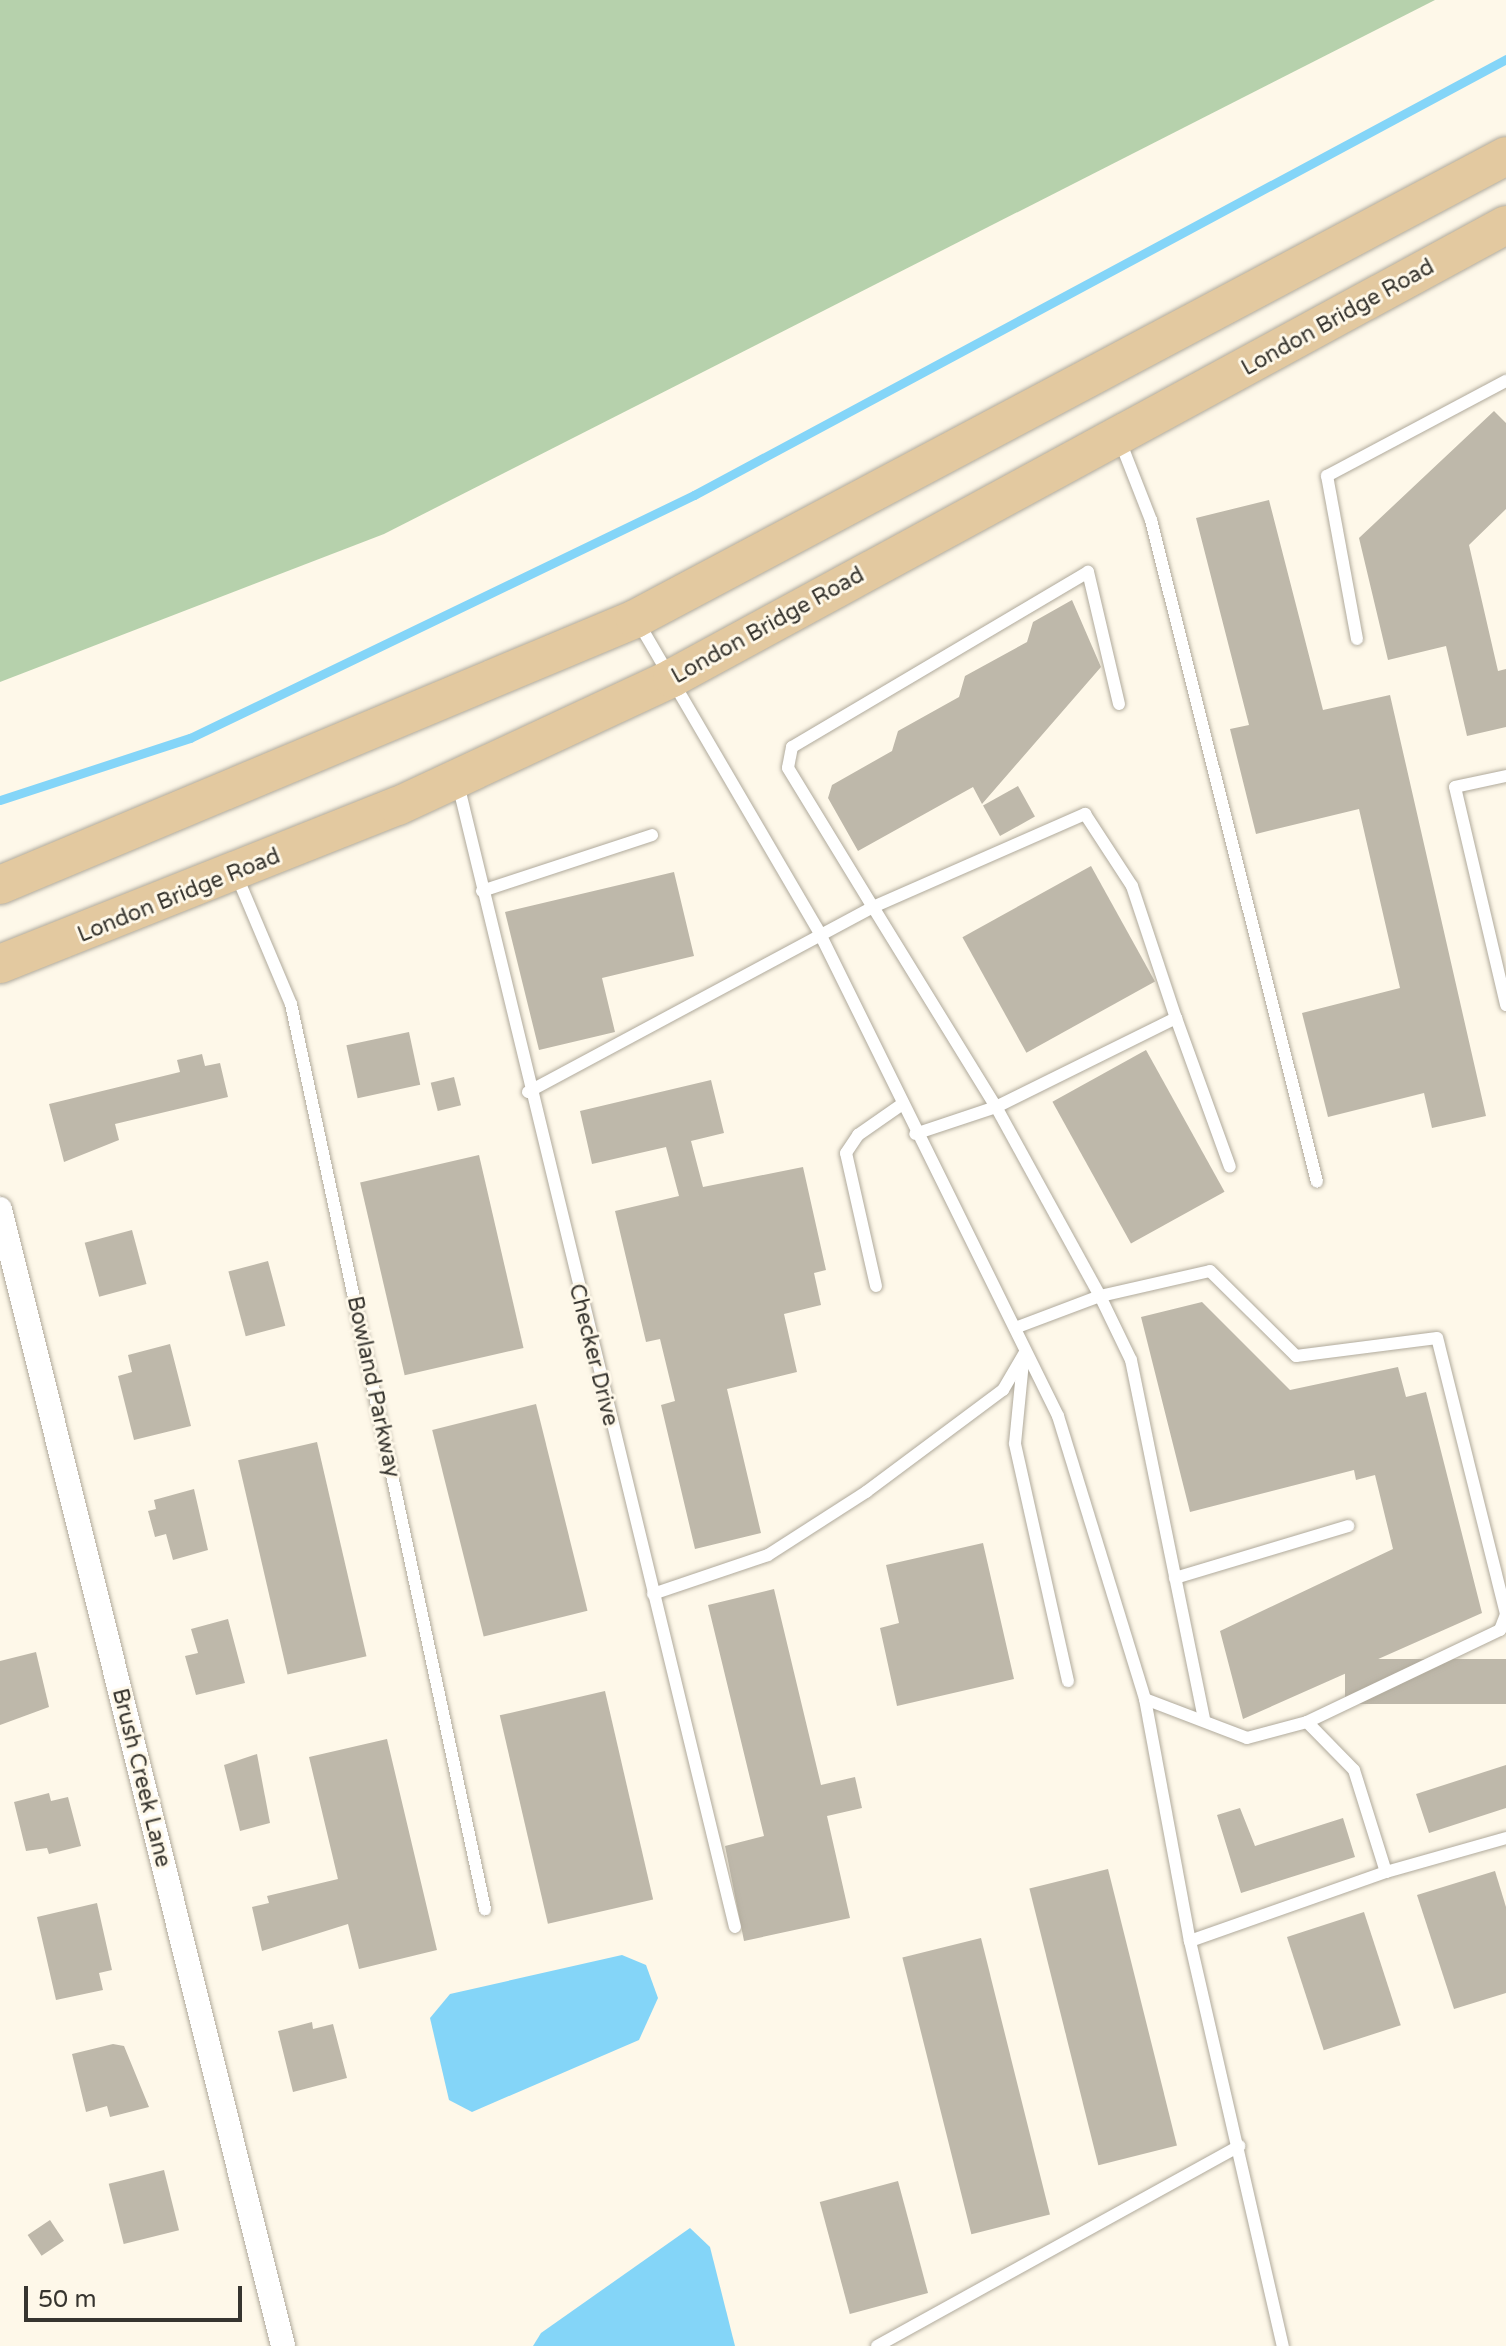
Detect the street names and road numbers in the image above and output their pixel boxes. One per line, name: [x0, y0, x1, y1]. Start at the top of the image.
street label: London Bridge Road: [1237, 254, 1439, 382]
street label: London Bridge Road: [667, 562, 869, 690]
street label: London Bridge Road: [74, 843, 284, 949]
street label: Checker Drive: [563, 1281, 623, 1429]
street label: Bowland Parkway: [341, 1294, 405, 1480]
street label: Brush Creek Lane: [106, 1686, 176, 1870]

